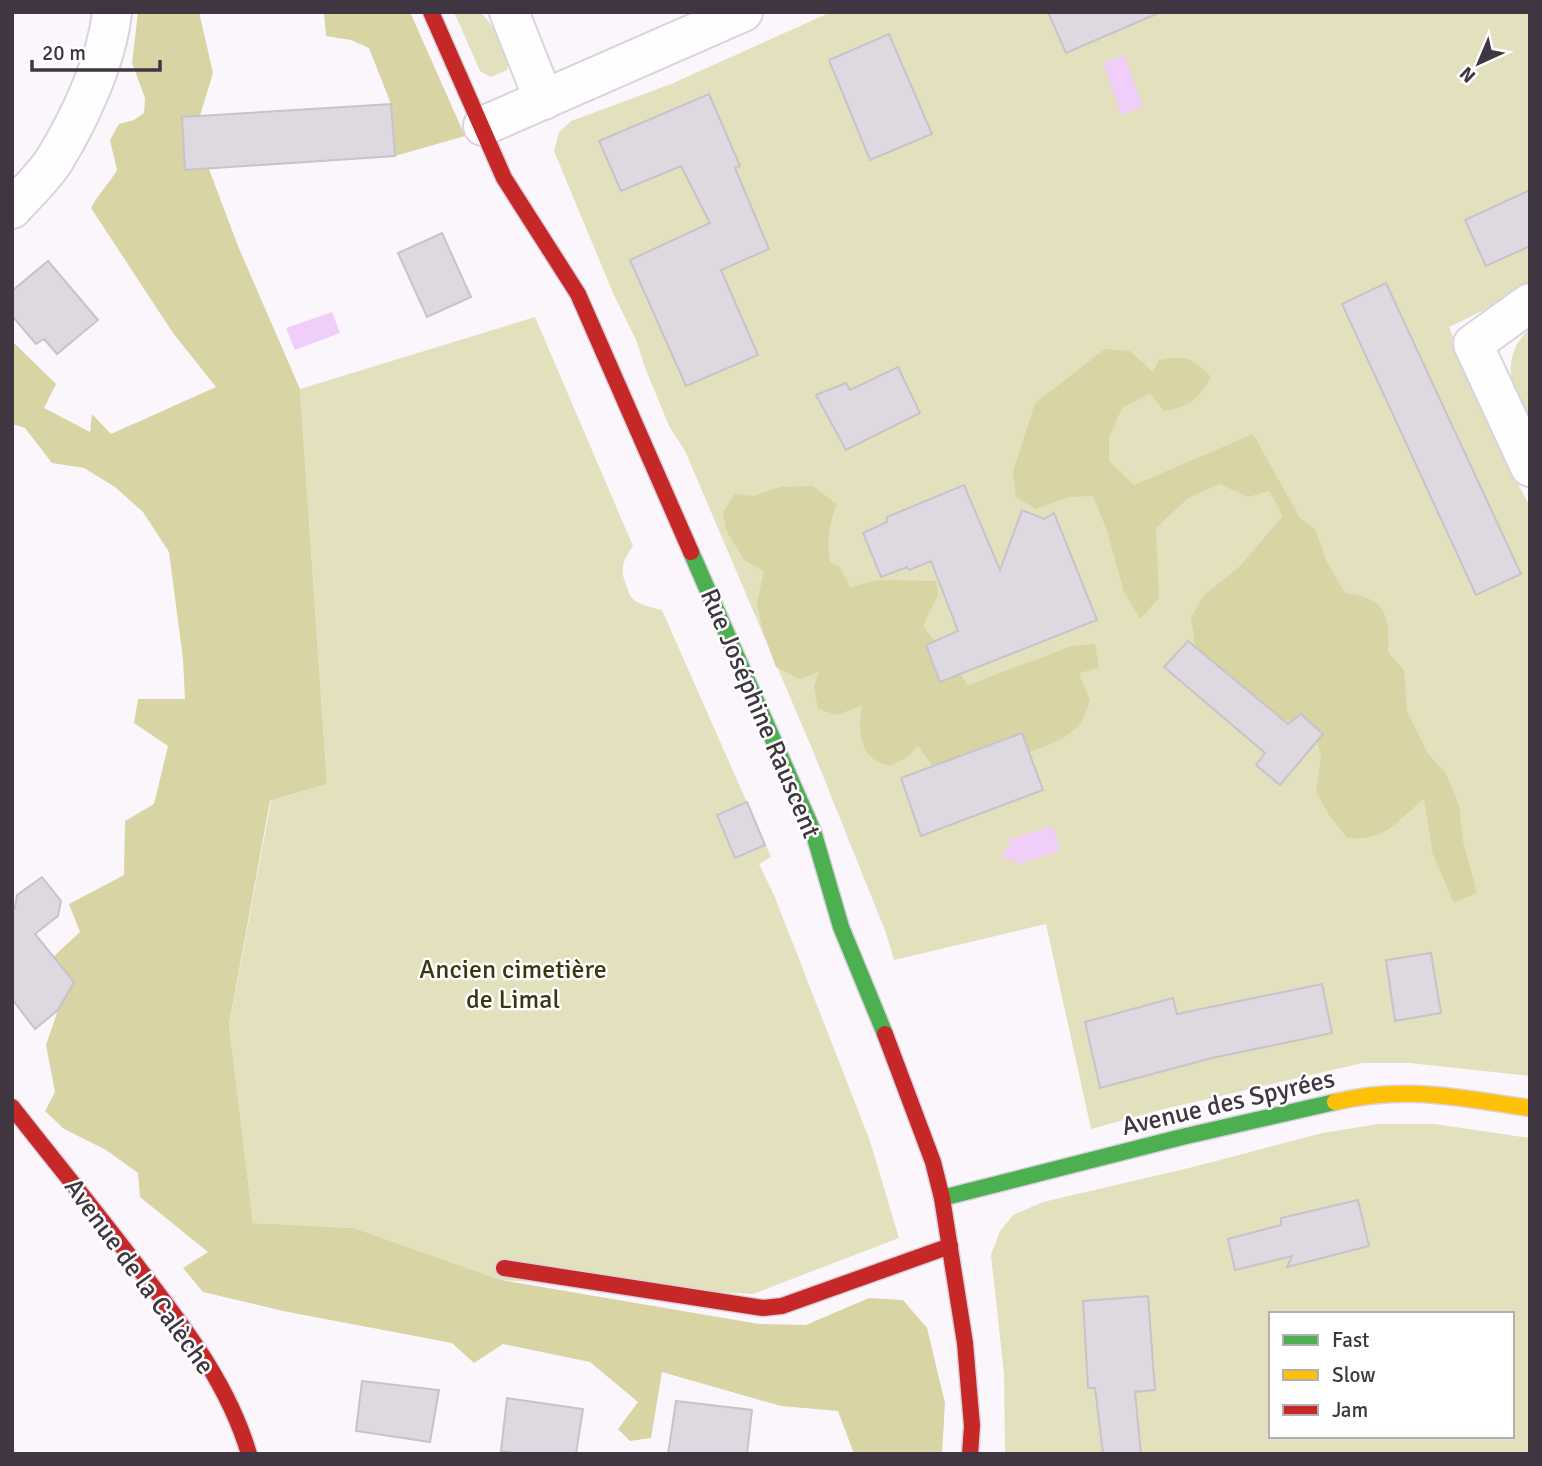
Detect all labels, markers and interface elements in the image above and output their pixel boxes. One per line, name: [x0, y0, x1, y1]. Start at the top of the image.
scale bar: [32, 28, 159, 72]
north arrow: [1444, 28, 1514, 98]
text: 20 m: [42, 40, 86, 66]
text: N: [1455, 61, 1481, 88]
street label: Rue Joséphine Rauscent: [693, 584, 827, 843]
park label: Ancien cimetière de Limal: [419, 954, 607, 1016]
street label: Avenue des Spyrées: [1119, 1063, 1338, 1143]
street label: Avenue de la Calèche: [57, 1172, 221, 1381]
legend: [1269, 1312, 1514, 1438]
text: Fast: [1332, 1327, 1369, 1353]
text: Slow: [1332, 1362, 1376, 1388]
text: Jam: [1332, 1397, 1368, 1423]

